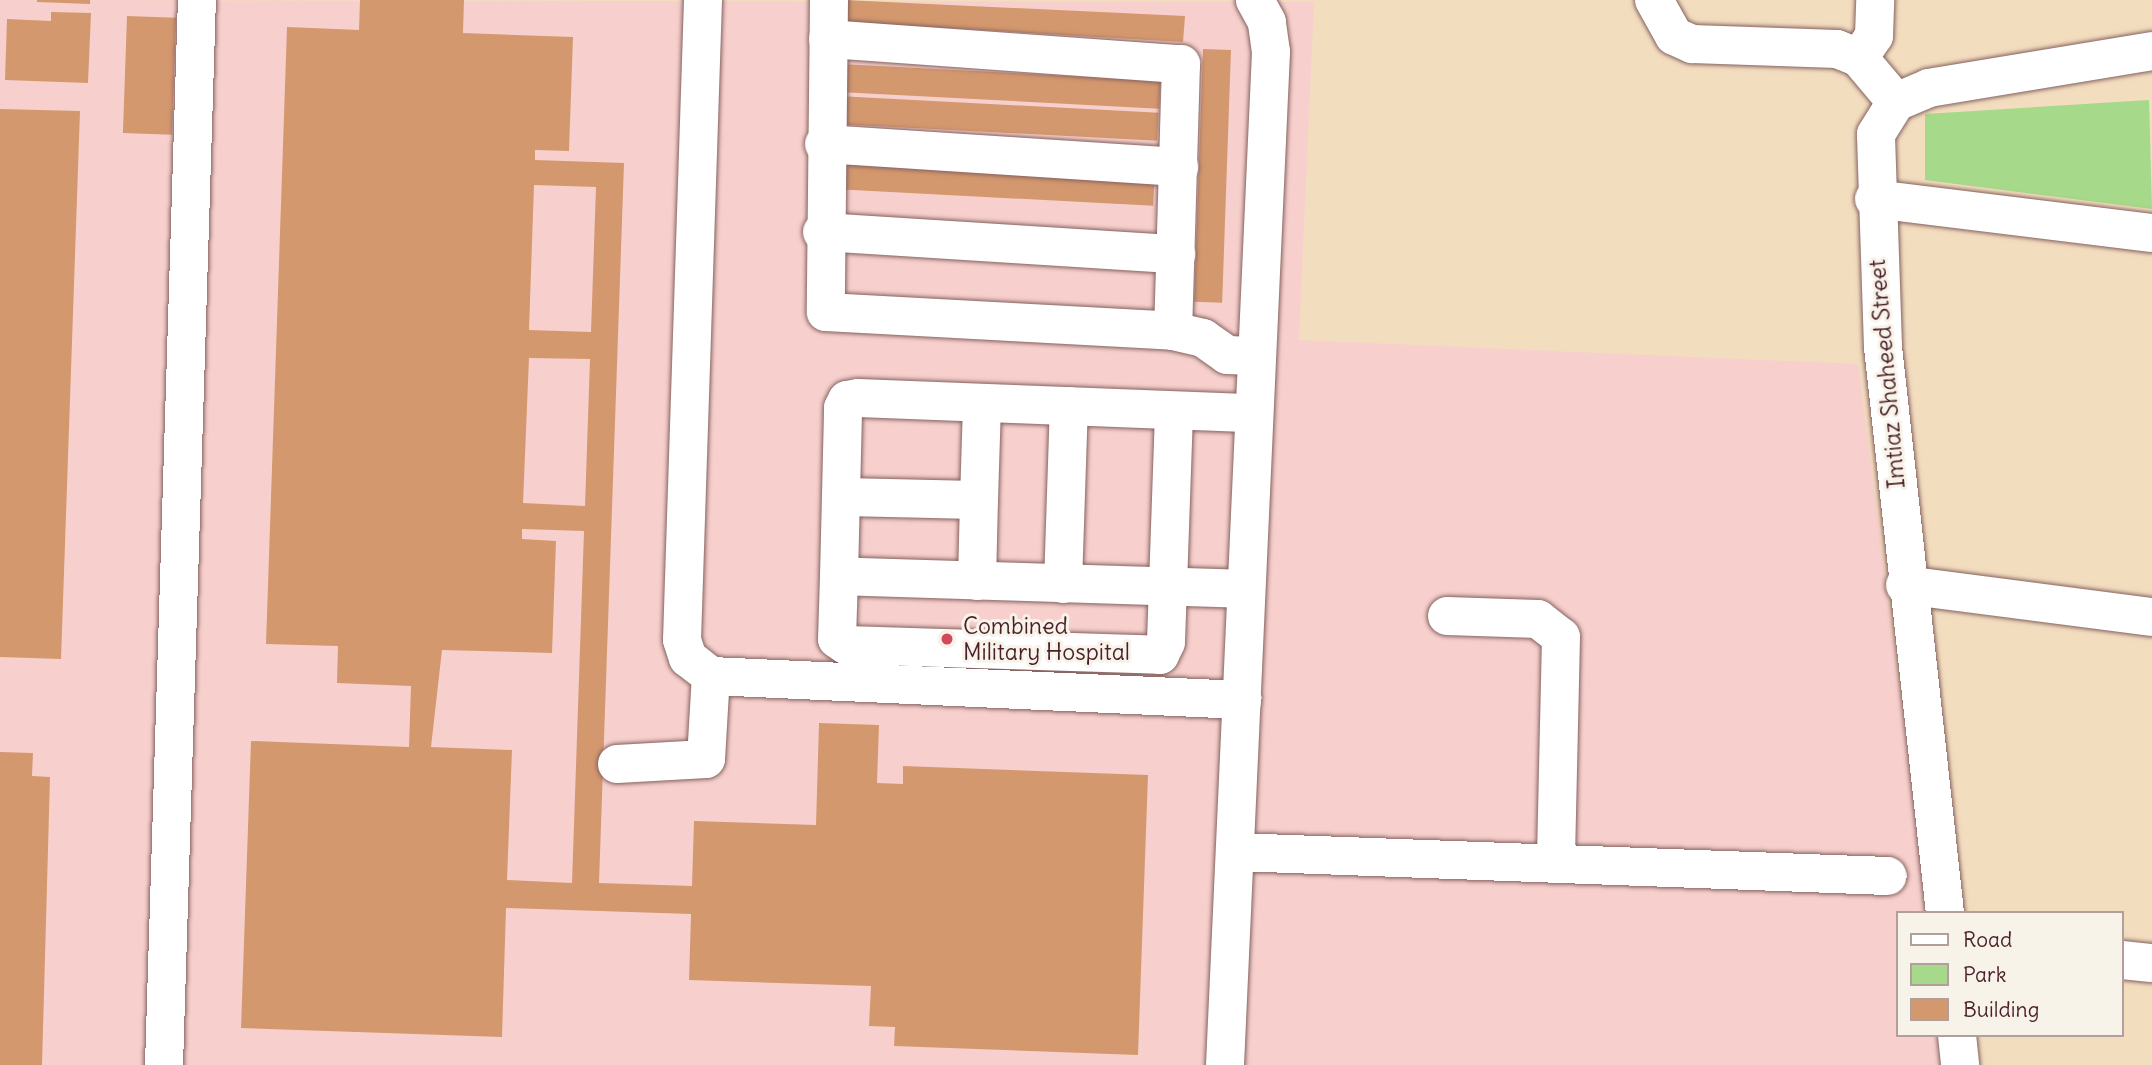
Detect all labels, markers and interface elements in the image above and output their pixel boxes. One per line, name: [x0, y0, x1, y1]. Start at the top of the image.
street label: Imtiaz Shaheed Street: [1863, 258, 1911, 490]
place label: Combined Military Hospital: [963, 612, 1130, 666]
marker: Combined Military Hospital: [937, 629, 957, 649]
legend: [1896, 911, 2124, 1037]
text: Road: [1963, 926, 2012, 953]
text: Park: [1963, 961, 2006, 988]
text: Building: [1963, 996, 2039, 1023]

